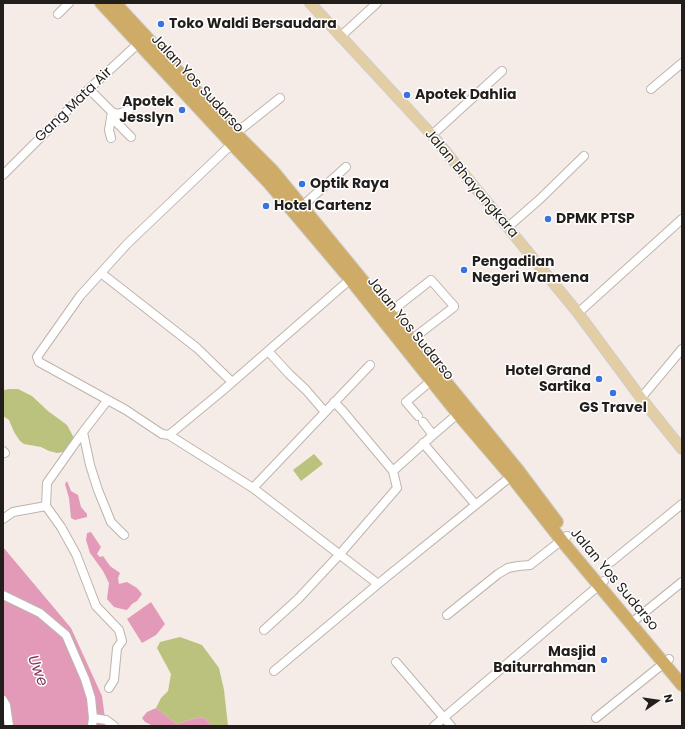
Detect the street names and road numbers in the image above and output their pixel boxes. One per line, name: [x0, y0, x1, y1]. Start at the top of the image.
street label: Jalan Yos Sudarso: [147, 31, 247, 137]
street label: Gang Mata Air: [32, 64, 116, 146]
street label: Jalan Bhayangkara: [421, 126, 521, 242]
street label: Jalan Yos Sudarso: [363, 274, 457, 384]
street label: Jalan Yos Sudarso: [566, 525, 662, 635]

